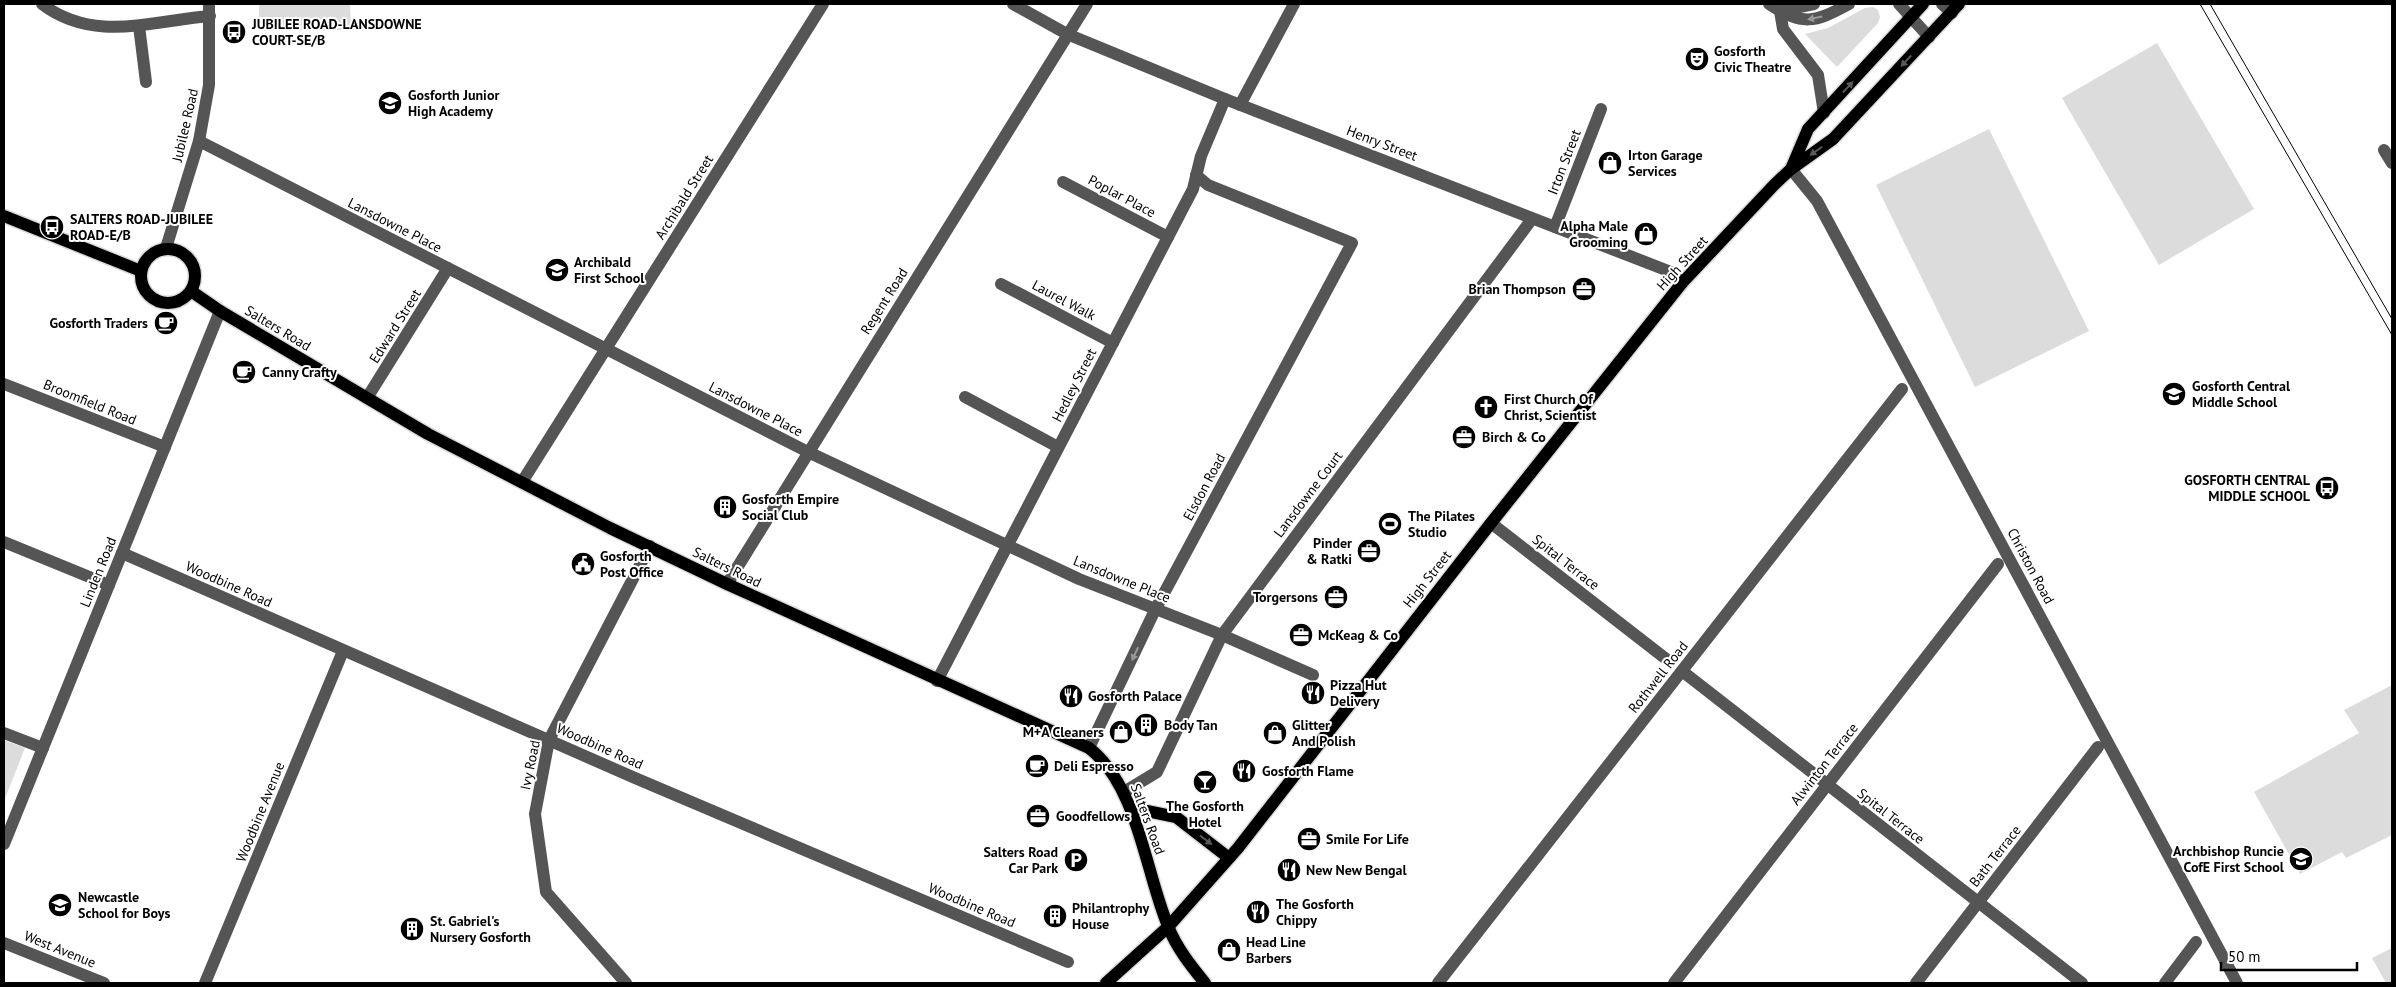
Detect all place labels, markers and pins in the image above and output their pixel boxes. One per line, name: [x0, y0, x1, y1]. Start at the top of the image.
place label: JUBILEE ROAD-LANSDOWNE COURT-SE/B: [251, 15, 422, 49]
bus stop icon: JUBILEE ROAD-LANSDOWNE COURT-SE/B: [221, 19, 247, 45]
place label: Gosforth Civic Theatre: [1714, 42, 1791, 76]
theatre icon: Gosforth Civic Theatre: [1684, 46, 1710, 72]
place label: Gosforth Junior High Academy: [408, 86, 499, 120]
school or university icon: Gosforth Junior High Academy: [377, 90, 403, 116]
place label: Irton Garage Services: [1628, 146, 1703, 180]
shop icon: Irton Garage Services: [1597, 150, 1623, 176]
place label: SALTERS ROAD-JUBILEE ROAD-E/B: [70, 210, 213, 244]
bus stop icon: SALTERS ROAD-JUBILEE ROAD-E/B: [39, 214, 65, 240]
place label: Alpha Male Grooming: [1560, 217, 1628, 251]
shop icon: Alpha Male Grooming: [1633, 221, 1659, 247]
place label: Archibald First School: [574, 253, 645, 287]
school or university icon: Archibald First School: [544, 257, 570, 283]
office icon: Brian Thompson: [1571, 276, 1597, 302]
place label: Brian Thompson: [1468, 280, 1566, 298]
cafe icon: Gosforth Traders: [153, 310, 179, 336]
place label: Gosforth Traders: [49, 314, 148, 332]
cafe icon: Canny Crafty: [231, 359, 257, 385]
place label: Canny Crafty: [262, 363, 337, 381]
place label: Gosforth Central Middle School: [2192, 377, 2291, 411]
school or university icon: Gosforth Central Middle School: [2161, 381, 2187, 407]
place label: First Church Of Christ, Scientist: [1504, 390, 1597, 424]
church icon: First Church Of Christ, Scientist: [1473, 394, 1499, 420]
office icon: Birch & Co: [1451, 424, 1477, 450]
place label: Birch & Co: [1482, 428, 1546, 446]
place label: GOSFORTH CENTRAL MIDDLE SCHOOL: [2184, 471, 2311, 505]
bus stop icon: GOSFORTH CENTRAL MIDDLE SCHOOL: [2314, 475, 2340, 501]
place label: Gosforth Empire Social Club: [742, 490, 839, 524]
building icon: Gosforth Empire Social Club: [712, 494, 738, 520]
place label: The Pilates Studio: [1408, 507, 1475, 541]
sports icon: The Pilates Studio: [1377, 511, 1403, 537]
place label: Pinder & Ratki: [1306, 534, 1352, 568]
office icon: Pinder & Ratki: [1356, 538, 1382, 564]
place label: Gosforth Post Office: [600, 547, 664, 581]
public building icon: Gosforth Post Office: [570, 551, 596, 577]
office icon: Torgersons: [1323, 584, 1349, 610]
place label: Torgersons: [1253, 588, 1318, 606]
office icon: McKeag & Co: [1288, 622, 1314, 648]
place label: McKeag & Co: [1318, 626, 1398, 644]
place label: Pizza Hut Delivery: [1330, 676, 1387, 710]
restaurant icon: Pizza Hut Delivery: [1300, 680, 1326, 706]
restaurant icon: Gosforth Palace: [1058, 683, 1084, 709]
place label: Gosforth Palace: [1088, 687, 1182, 705]
building icon: Body Tan: [1133, 712, 1159, 738]
place label: Body Tan: [1164, 716, 1218, 734]
place label: Glitter And Polish: [1292, 716, 1356, 750]
shop icon: M+A Cleaners: [1108, 719, 1134, 745]
shop icon: Glitter And Polish: [1262, 720, 1288, 746]
place label: M+A Cleaners: [1023, 723, 1104, 741]
cafe icon: Deli Espresso: [1024, 753, 1050, 779]
place label: Deli Espresso: [1054, 757, 1134, 775]
restaurant icon: Gosforth Flame: [1231, 758, 1257, 784]
place label: Gosforth Flame: [1262, 762, 1354, 780]
bar icon: The Gosforth Hotel: [1192, 769, 1218, 795]
place label: The Gosforth Hotel: [1166, 797, 1244, 831]
office icon: Goodfellows: [1025, 803, 1051, 829]
place label: Goodfellows: [1056, 807, 1130, 825]
office icon: Smile For Life: [1296, 826, 1322, 852]
place label: Smile For Life: [1326, 830, 1409, 848]
place label: Archbishop Runcie CofE First School: [2173, 842, 2285, 876]
place label: Salters Road Car Park: [983, 843, 1058, 877]
school or university icon: Archbishop Runcie CofE First School: [2288, 846, 2314, 872]
parking icon: Salters Road Car Park: [1063, 847, 1089, 873]
restaurant icon: New New Bengal: [1276, 857, 1302, 883]
place label: New New Bengal: [1306, 861, 1408, 879]
place label: Newcastle School for Boys: [78, 888, 171, 922]
school or university icon: Newcastle School for Boys: [47, 892, 73, 918]
place label: The Gosforth Chippy: [1276, 895, 1354, 929]
place label: Philantrophy House: [1072, 899, 1150, 933]
restaurant icon: The Gosforth Chippy: [1245, 899, 1271, 925]
building icon: Philantrophy House: [1042, 903, 1068, 929]
place label: St. Gabriel's Nursery Gosforth: [430, 912, 531, 946]
building icon: St. Gabriel's Nursery Gosforth: [399, 916, 425, 942]
place label: Head Line Barbers: [1246, 933, 1306, 967]
shop icon: Head Line Barbers: [1216, 937, 1242, 963]

